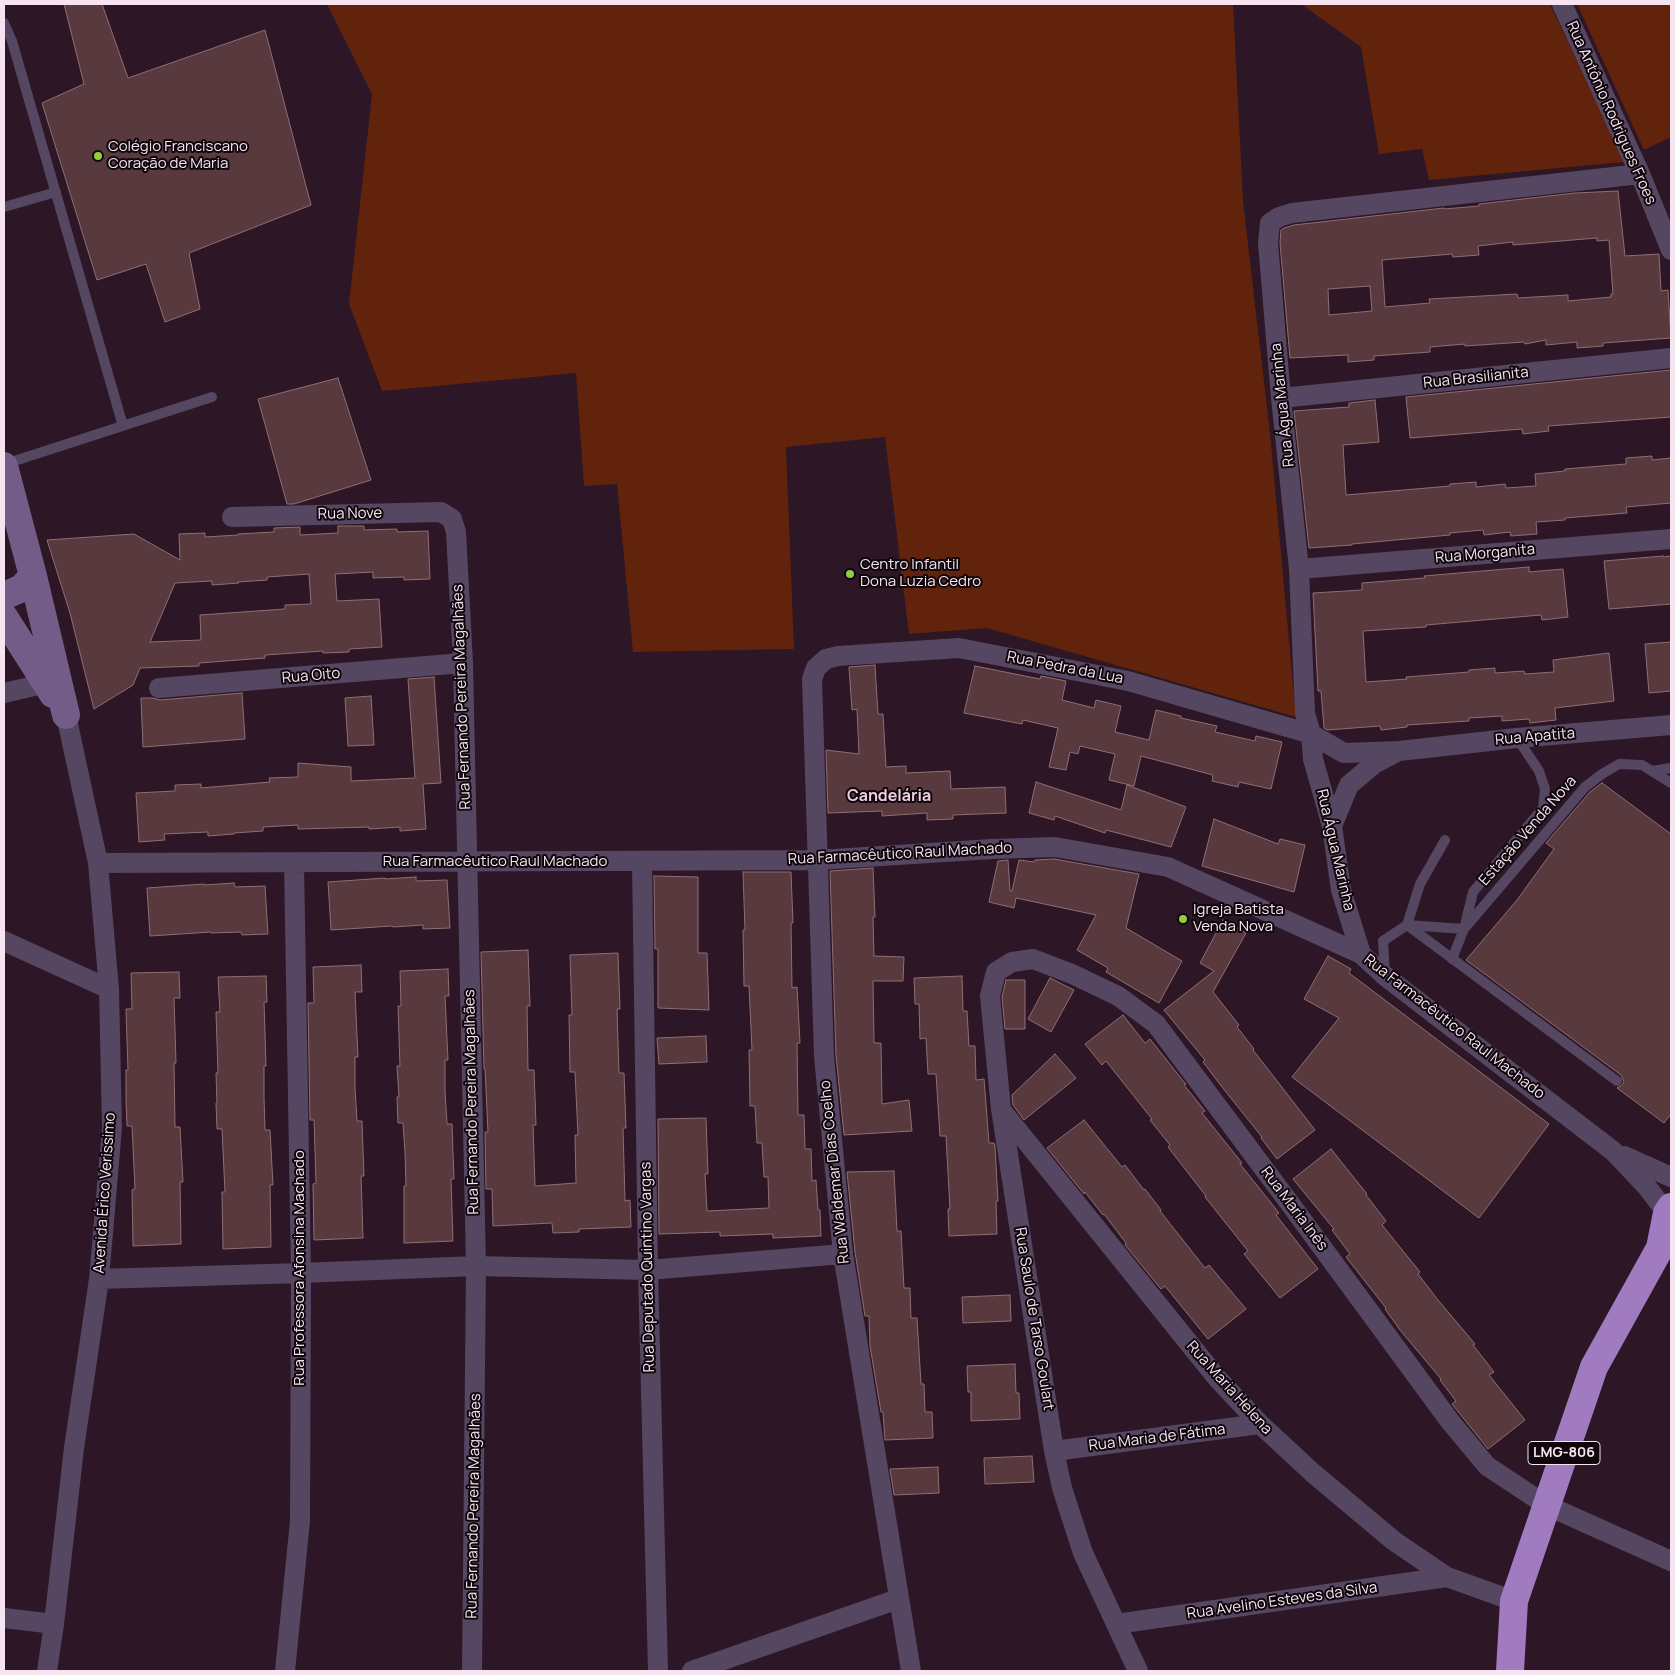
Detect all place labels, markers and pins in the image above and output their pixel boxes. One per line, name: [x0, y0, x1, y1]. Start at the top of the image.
place label: Colégio Franciscano Coração de Maria: [108, 138, 248, 173]
marker: Colégio Franciscano Coração de Maria: [92, 150, 104, 162]
place label: Centro Infantil Dona Luzia Cedro: [860, 556, 981, 591]
marker: Centro Infantil Dona Luzia Cedro: [844, 568, 856, 580]
place label: Igreja Batista Venda Nova: [1193, 901, 1284, 936]
marker: Igreja Batista Venda Nova: [1177, 913, 1189, 925]

